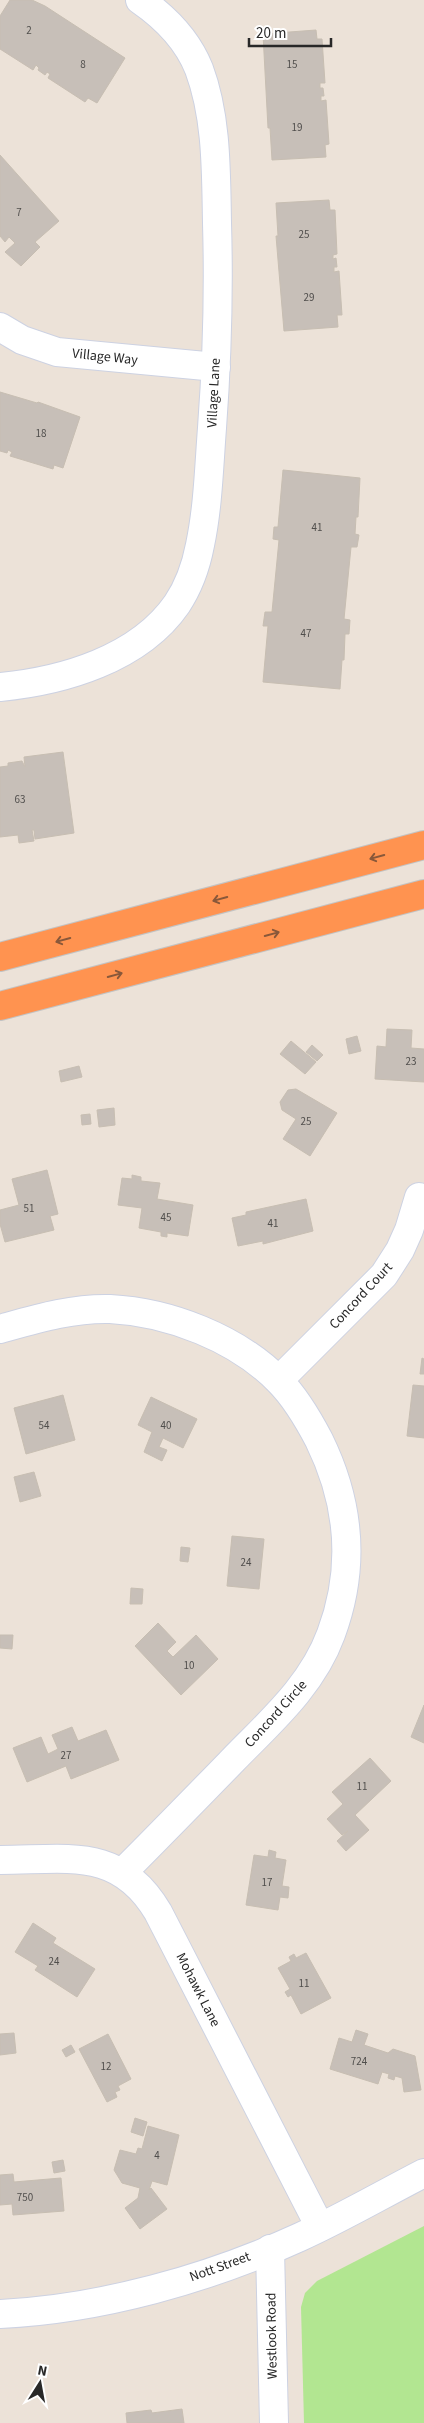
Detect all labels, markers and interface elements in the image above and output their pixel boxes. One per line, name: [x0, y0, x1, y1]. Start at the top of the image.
scale bar: [249, 15, 332, 47]
house number: 2: [26, 23, 32, 38]
text: 20 m: [256, 23, 286, 44]
house number: 8: [80, 57, 86, 72]
house number: 15: [287, 57, 297, 72]
house number: 19: [292, 120, 302, 135]
house number: 7: [16, 205, 22, 220]
house number: 25: [299, 227, 309, 242]
house number: 29: [304, 290, 314, 305]
street label: Village Way: [71, 344, 139, 370]
street label: Village Lane: [202, 358, 226, 428]
house number: 18: [36, 426, 47, 441]
house number: 41: [312, 520, 322, 535]
house number: 47: [301, 626, 311, 641]
house number: 63: [15, 792, 25, 807]
one-way arrow: [369, 853, 385, 862]
one-way arrow: [212, 894, 228, 904]
one-way arrow: [263, 929, 279, 938]
one-way arrow: [55, 936, 71, 945]
one-way arrow: [106, 970, 122, 980]
house number: 23: [406, 1054, 416, 1069]
house number: 25: [301, 1114, 311, 1129]
house number: 51: [24, 1201, 34, 1216]
house number: 45: [161, 1210, 171, 1225]
house number: 41: [268, 1216, 278, 1231]
street label: Concord Court: [325, 1258, 397, 1334]
house number: 54: [39, 1418, 50, 1433]
house number: 40: [161, 1418, 171, 1433]
house number: 24: [241, 1555, 252, 1570]
house number: 10: [184, 1658, 194, 1673]
street label: Concord Circle: [240, 1676, 312, 1752]
house number: 27: [61, 1748, 71, 1763]
house number: 11: [357, 1779, 367, 1794]
house number: 17: [262, 1875, 272, 1890]
street label: Mohawk Lane: [171, 1950, 225, 2031]
house number: 24: [49, 1954, 60, 1969]
house number: 11: [299, 1976, 309, 1991]
house number: 724: [351, 2054, 368, 2069]
house number: 12: [101, 2059, 111, 2074]
house number: 4: [154, 2148, 160, 2163]
house number: 750: [17, 2190, 33, 2205]
street label: Nott Street: [187, 2247, 253, 2287]
street label: Westlook Road: [261, 2292, 283, 2380]
north arrow: [15, 2358, 65, 2408]
text: N: [36, 2361, 49, 2382]

